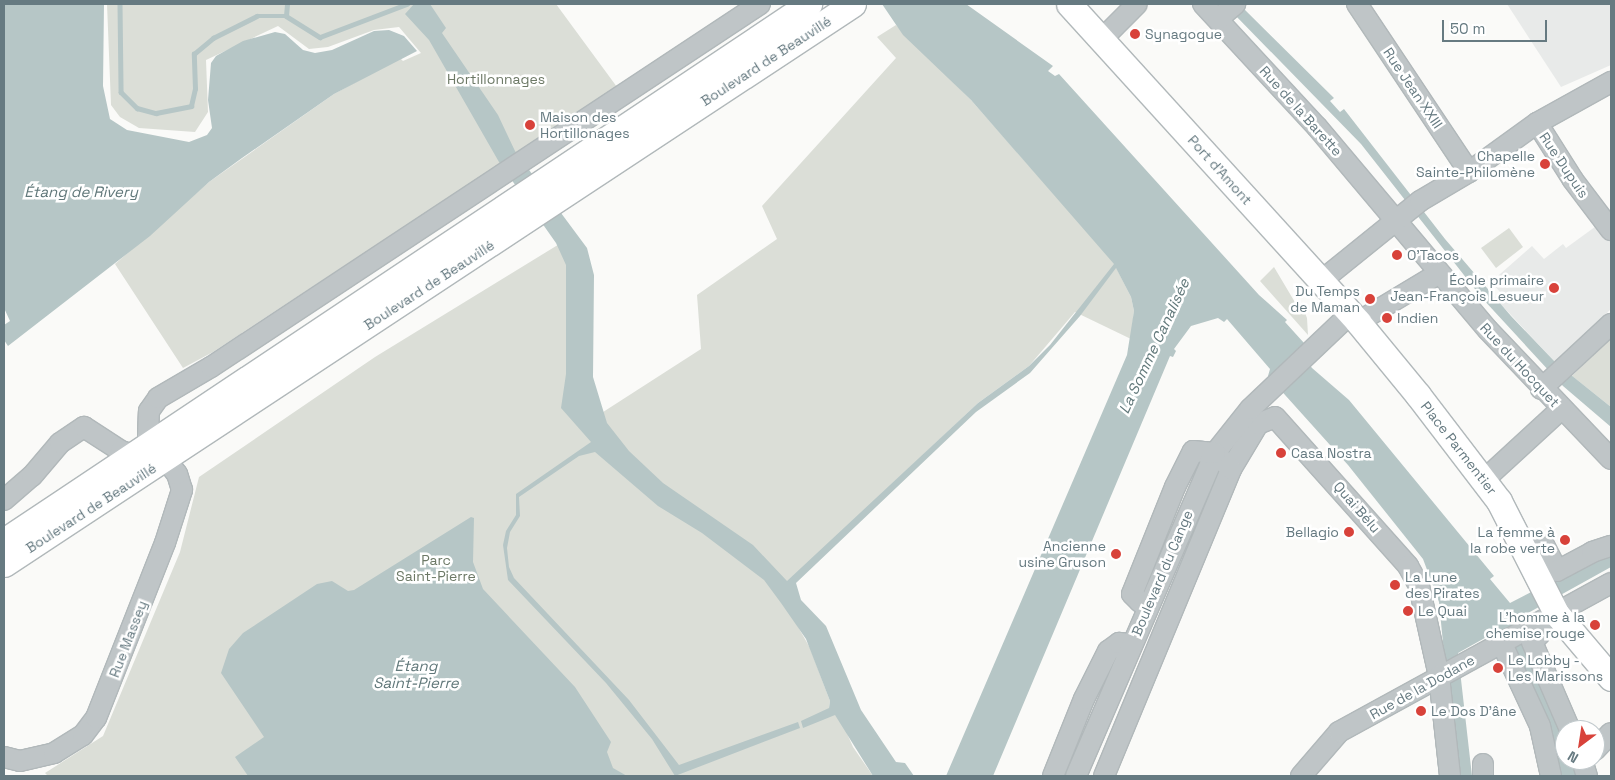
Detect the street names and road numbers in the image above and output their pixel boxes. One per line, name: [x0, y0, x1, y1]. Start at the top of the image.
street label: Boulevard de Beauvillé: [698, 13, 834, 109]
street label: Rue Jean XXIII: [1380, 44, 1446, 132]
street label: Rue de la Barette: [1256, 63, 1346, 159]
street label: Rue Dupuis: [1536, 129, 1592, 201]
street label: Port d'Amont: [1184, 132, 1256, 208]
street label: Boulevard de Beauvillé: [361, 237, 497, 333]
street label: Rue du Hocquet: [1477, 320, 1563, 410]
street label: Place Parmentier: [1417, 398, 1501, 498]
street label: Boulevard de Beauvillé: [23, 460, 159, 556]
street label: Quai Bélu: [1330, 478, 1384, 536]
street label: Boulevard du Cange: [1128, 508, 1196, 638]
street label: Rue Massey: [106, 598, 150, 680]
street label: Rue de la Dodane: [1367, 651, 1477, 723]

